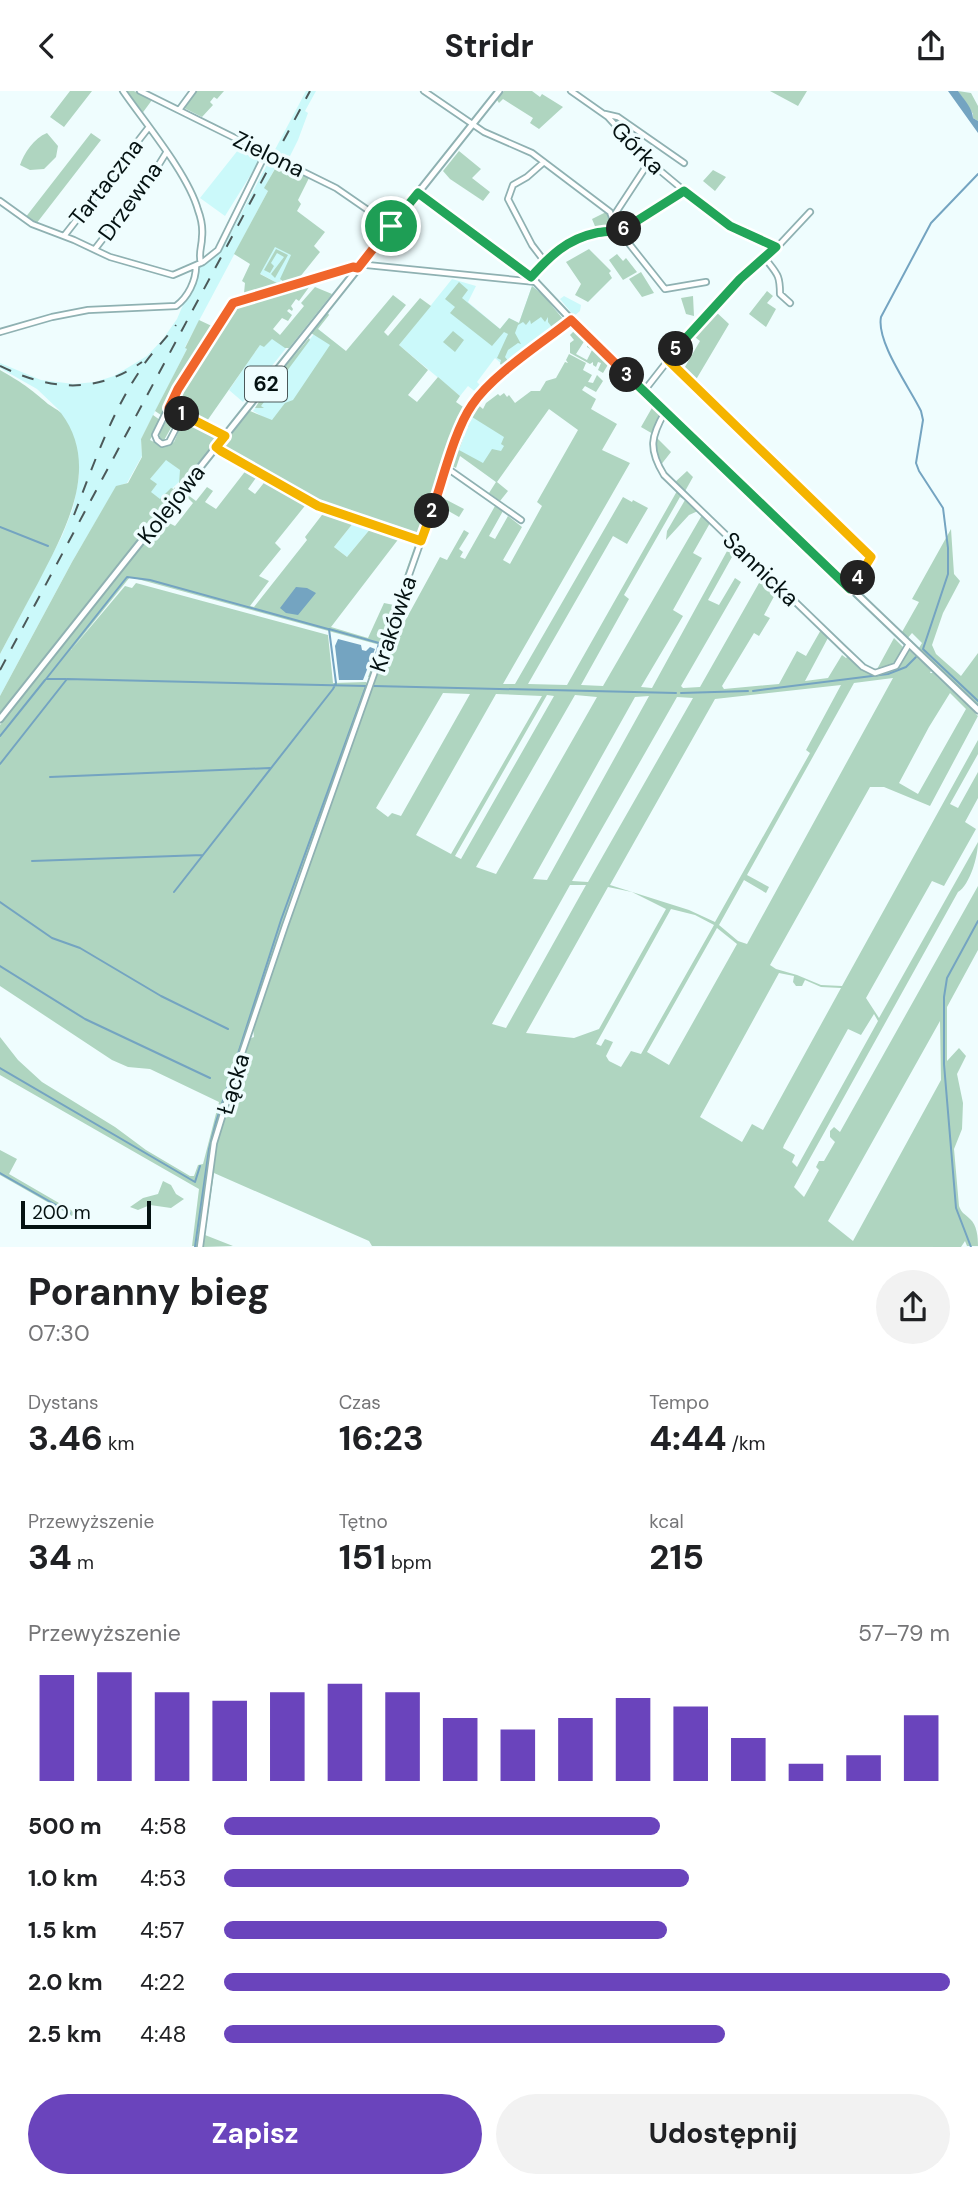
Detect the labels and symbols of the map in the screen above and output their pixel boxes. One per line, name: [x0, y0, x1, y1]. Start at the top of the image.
street label: Górka: [605, 115, 671, 181]
street label: Zielona: [228, 124, 310, 184]
street label: Tartaczna: [62, 132, 150, 232]
street label: Drzewna: [91, 155, 169, 247]
pin: [361, 196, 421, 256]
pin: 6: [606, 211, 642, 247]
pin: 5: [658, 331, 694, 367]
pin: 3: [610, 357, 644, 393]
road number: 62: [245, 367, 287, 401]
pin: 1: [164, 397, 200, 431]
street label: Kolejowa: [131, 458, 211, 550]
pin: 2: [414, 493, 450, 529]
street label: Sannicka: [716, 525, 806, 613]
pin: 4: [840, 561, 876, 595]
street label: Krakówka: [363, 572, 423, 676]
street label: Łącka: [210, 1050, 256, 1118]
scale bar: [21, 1197, 150, 1229]

